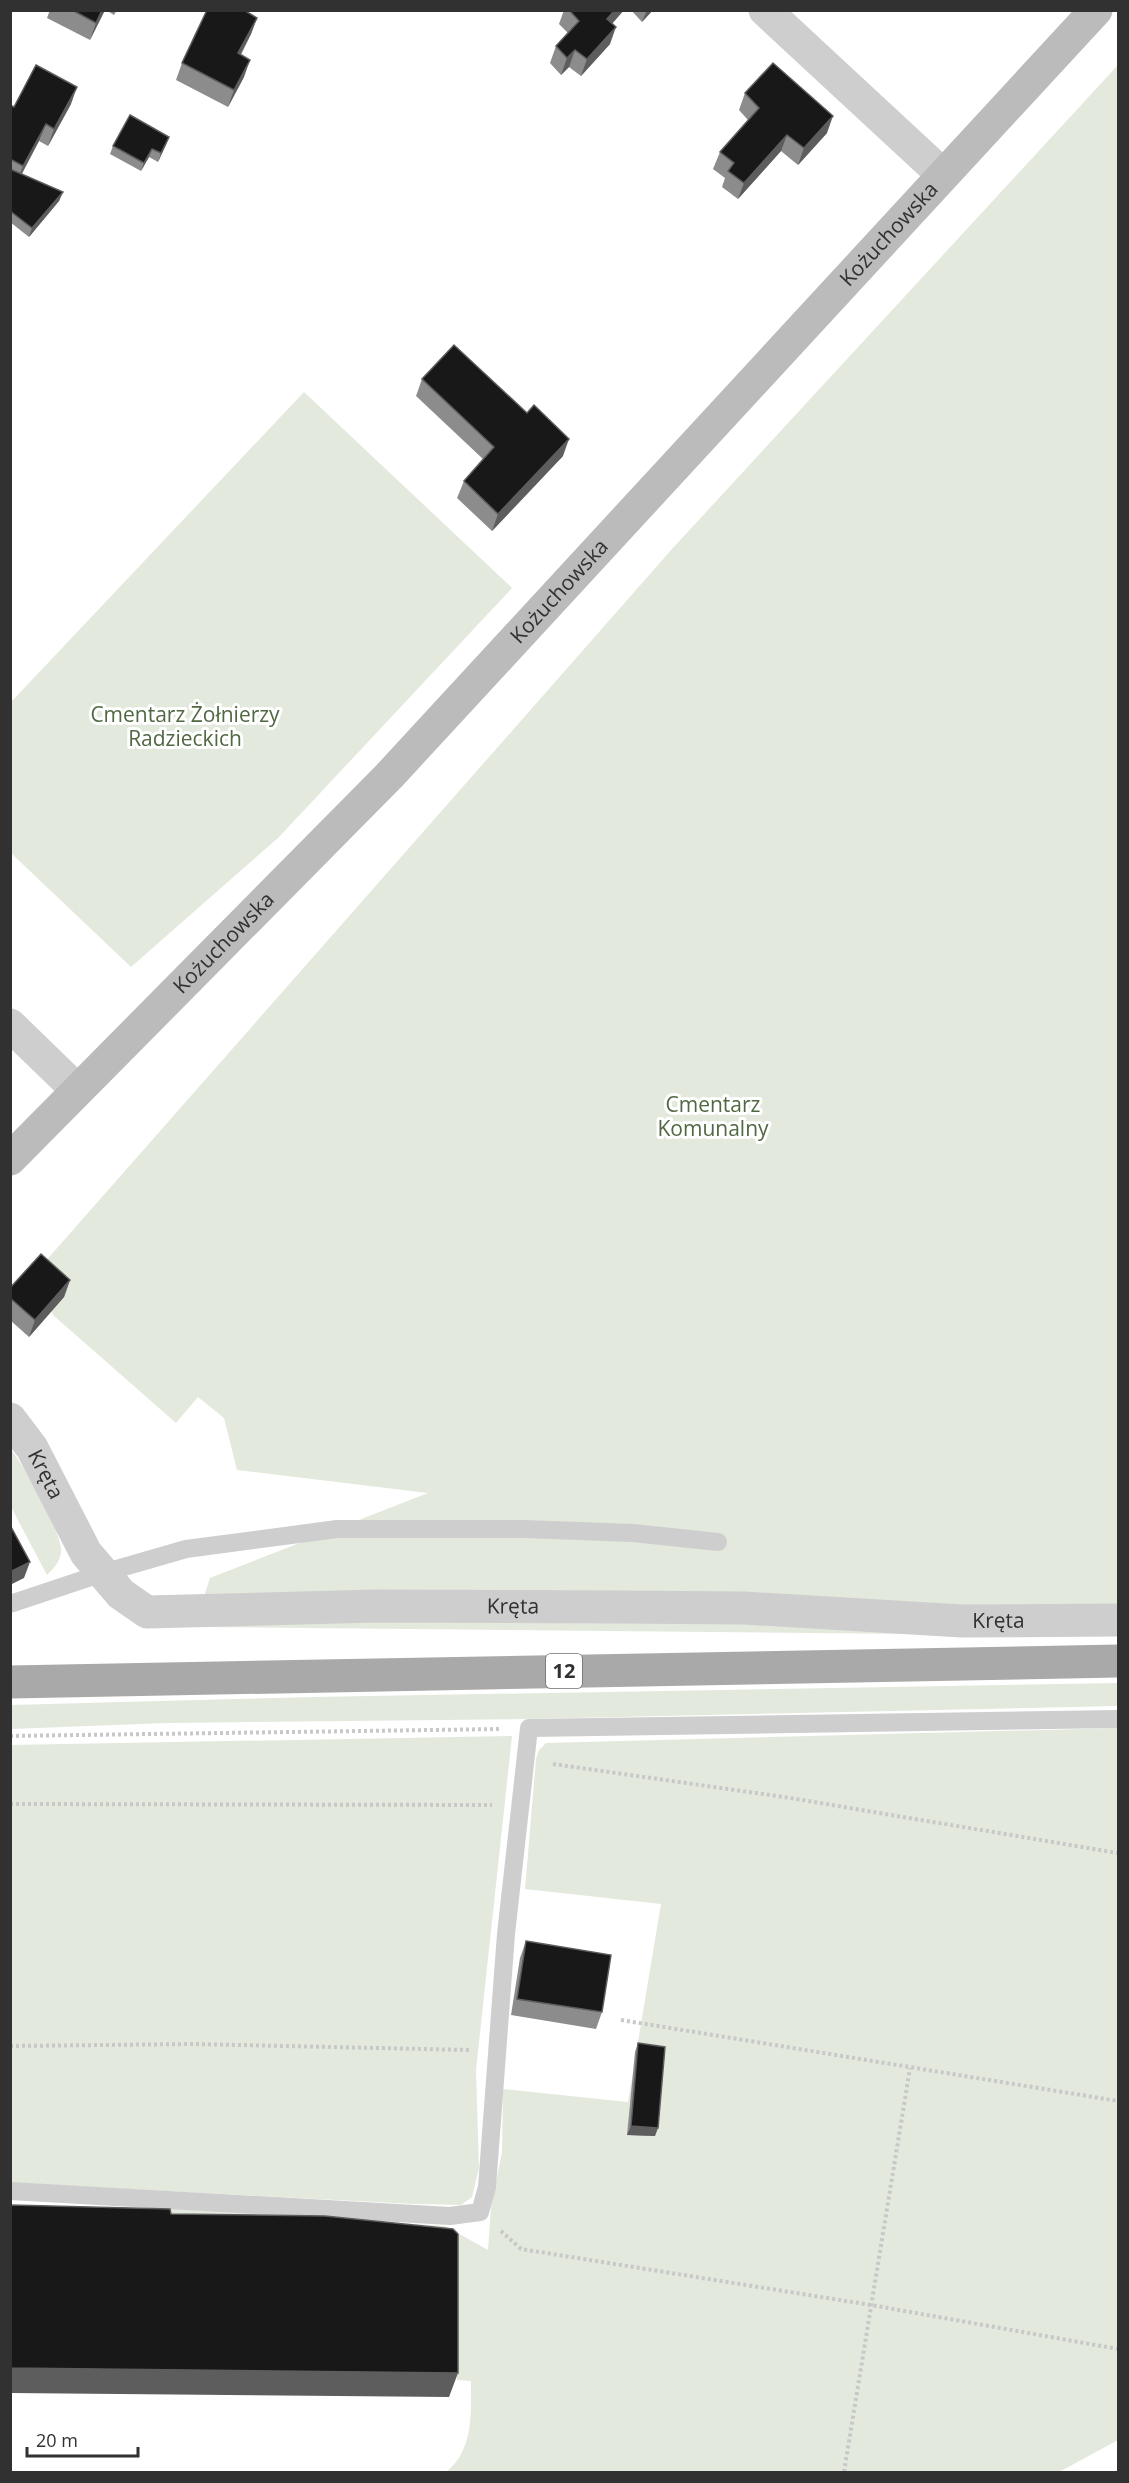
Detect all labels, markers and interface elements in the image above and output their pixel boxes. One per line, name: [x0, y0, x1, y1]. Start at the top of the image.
street label: Kożuchowska: [833, 175, 944, 292]
street label: Kożuchowska: [503, 532, 614, 649]
park label: Cmentarz Żołnierzy Radzieckich: [90, 700, 280, 752]
street label: Kożuchowska: [166, 885, 280, 999]
park label: Cmentarz Komunalny: [657, 1090, 769, 1142]
street label: Kręta: [22, 1444, 71, 1504]
street label: Kręta: [487, 1591, 539, 1620]
street label: Kręta: [972, 1606, 1025, 1634]
road number: 12: [546, 1654, 582, 1688]
scale bar: [27, 2420, 138, 2458]
text: 20 m: [36, 2428, 78, 2452]

